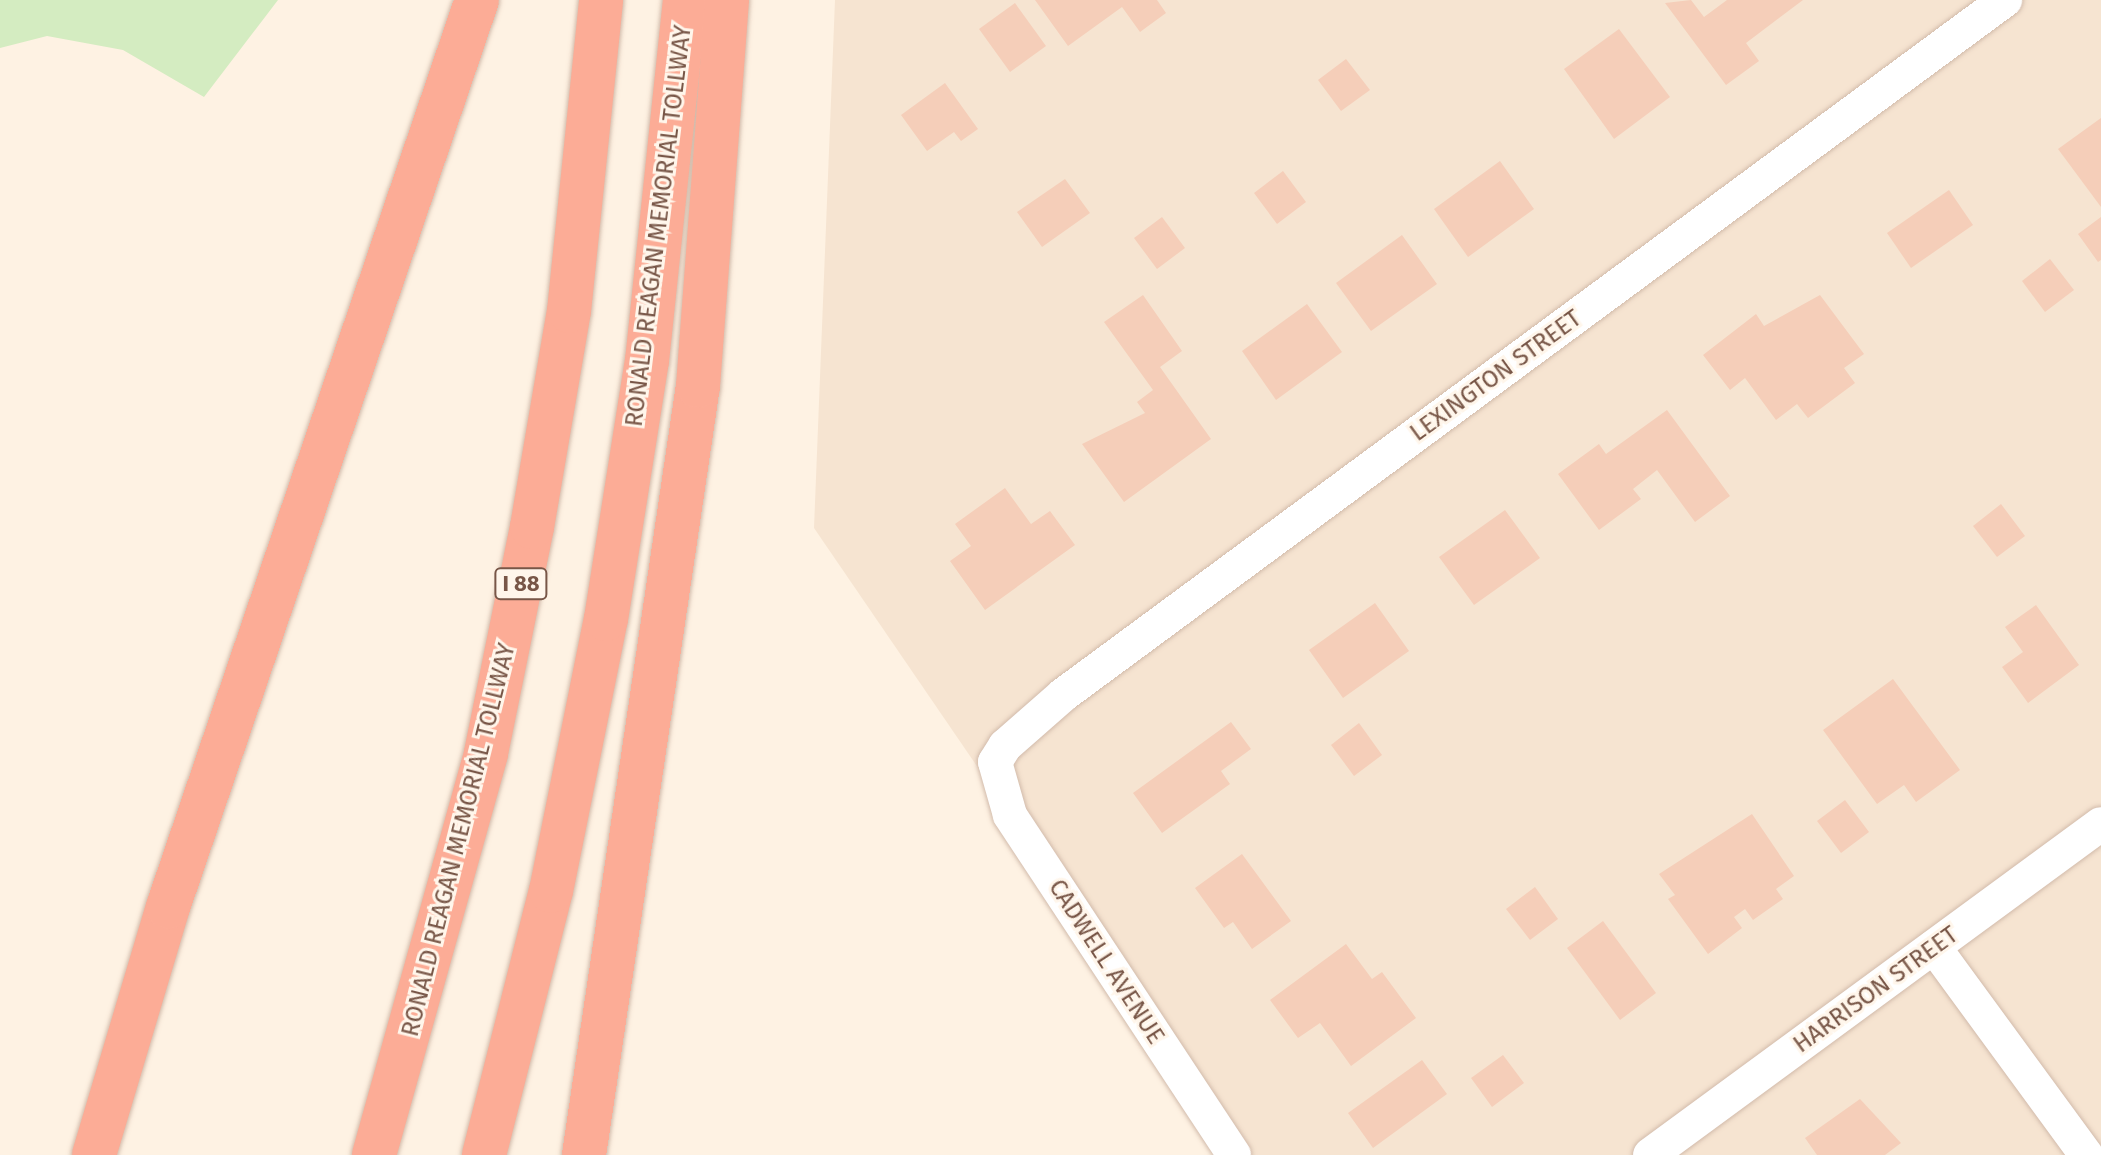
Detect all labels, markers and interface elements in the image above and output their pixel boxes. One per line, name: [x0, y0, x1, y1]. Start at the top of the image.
street label: RONALD REAGAN MEMORIAL TOLLWAY: [620, 24, 698, 428]
street label: LEXINGTON STREET: [1405, 304, 1587, 448]
road number: I 88: [493, 566, 549, 602]
street label: RONALD REAGAN MEMORIAL TOLLWAY: [396, 640, 522, 1040]
street label: CADWELL AVENUE: [1042, 874, 1170, 1050]
street label: HARRISON STREET: [1788, 921, 1964, 1059]

